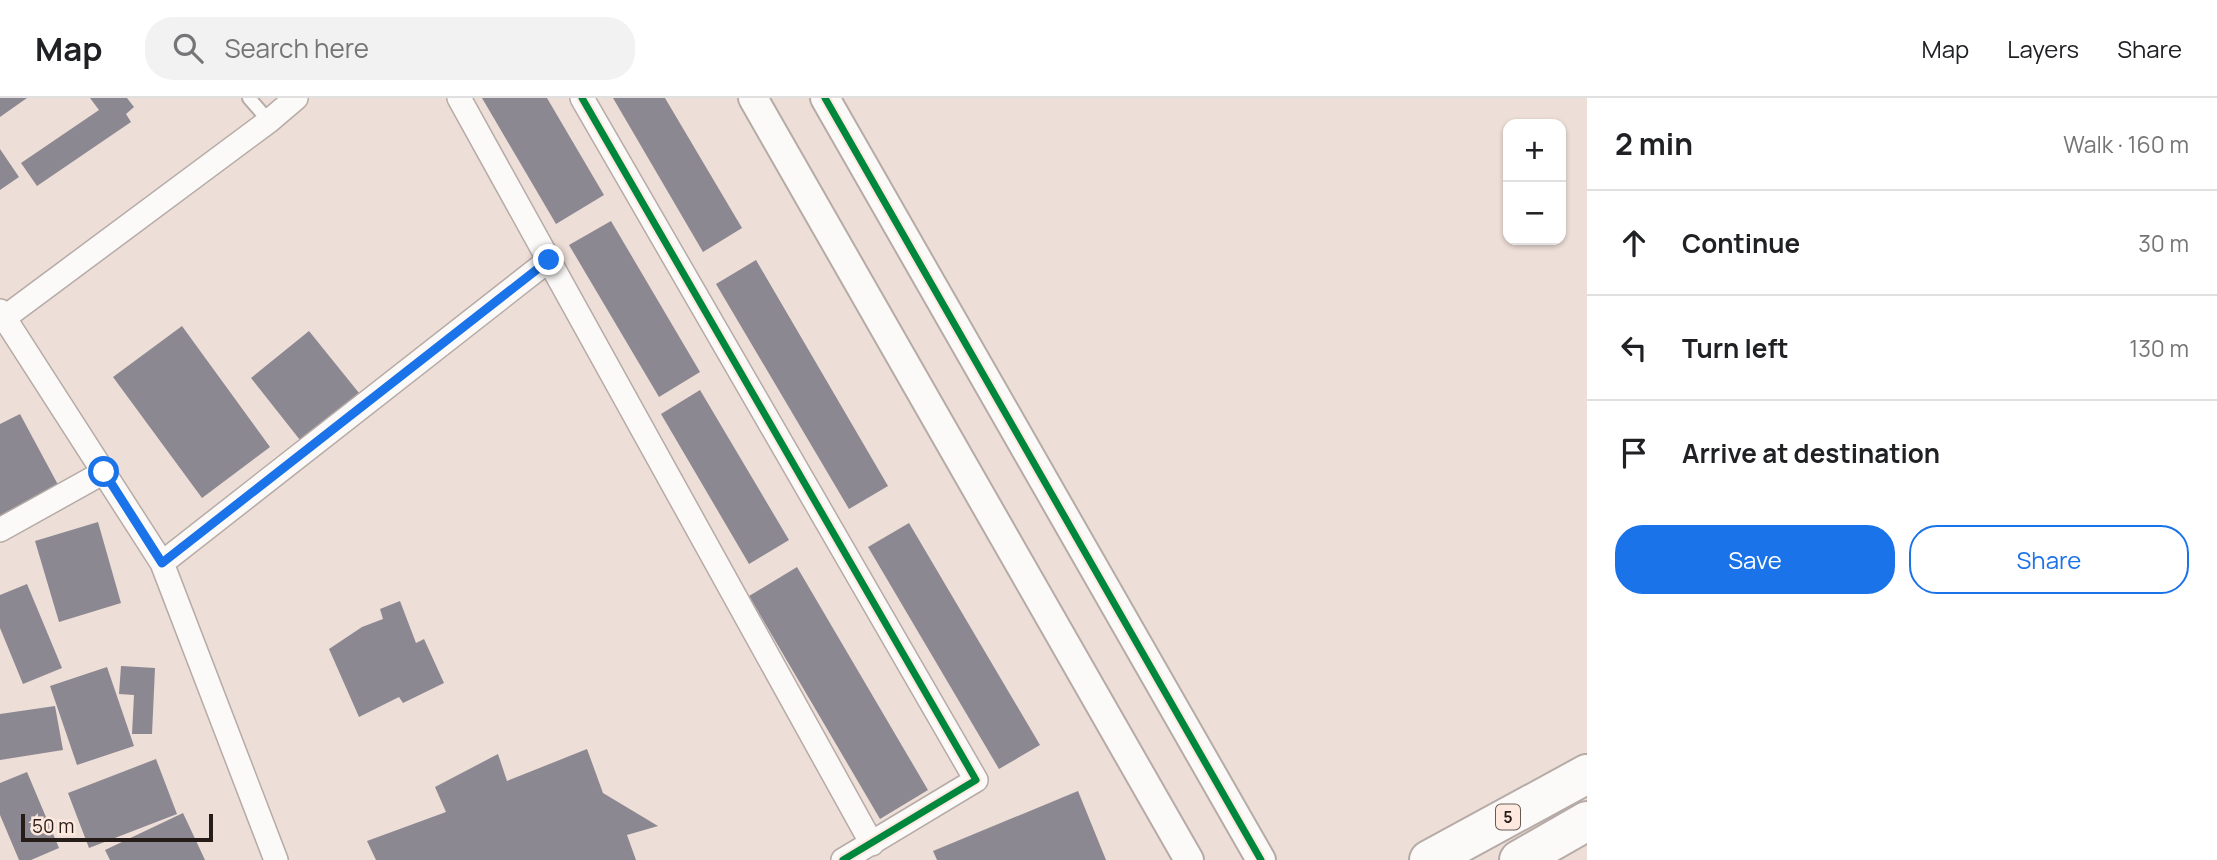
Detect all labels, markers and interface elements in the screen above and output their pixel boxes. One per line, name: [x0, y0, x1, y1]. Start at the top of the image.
search box: [145, 17, 635, 80]
text: Map: [35, 26, 103, 71]
icon: search: [169, 29, 207, 67]
text: Search here: [225, 30, 369, 66]
text: Map: [1922, 32, 1969, 65]
text: Layers: [2007, 32, 2079, 65]
text: Share: [2117, 32, 2182, 65]
map controls: [1503, 119, 1566, 245]
button: +: [1503, 119, 1566, 182]
text: 2 min: [1615, 123, 1693, 164]
text: Walk · 160 m: [2063, 128, 2189, 160]
button: −: [1503, 182, 1566, 245]
icon: ahead: [1615, 224, 1653, 262]
text: Continue: [1682, 225, 1800, 261]
text: 30 m: [2138, 227, 2189, 259]
route end: [533, 244, 564, 275]
icon: left: [1615, 329, 1653, 367]
text: Turn left: [1682, 330, 1789, 366]
text: 130 m: [2129, 332, 2189, 364]
icon: arrive: [1615, 434, 1653, 472]
text: Arrive at destination: [1682, 435, 1940, 471]
route start: [88, 456, 119, 487]
button: Save: [1615, 525, 1895, 594]
button: Share: [1909, 525, 2189, 594]
road number: 5: [1496, 804, 1520, 830]
scale bar: [21, 811, 214, 843]
text: 50 m: [32, 813, 74, 839]

